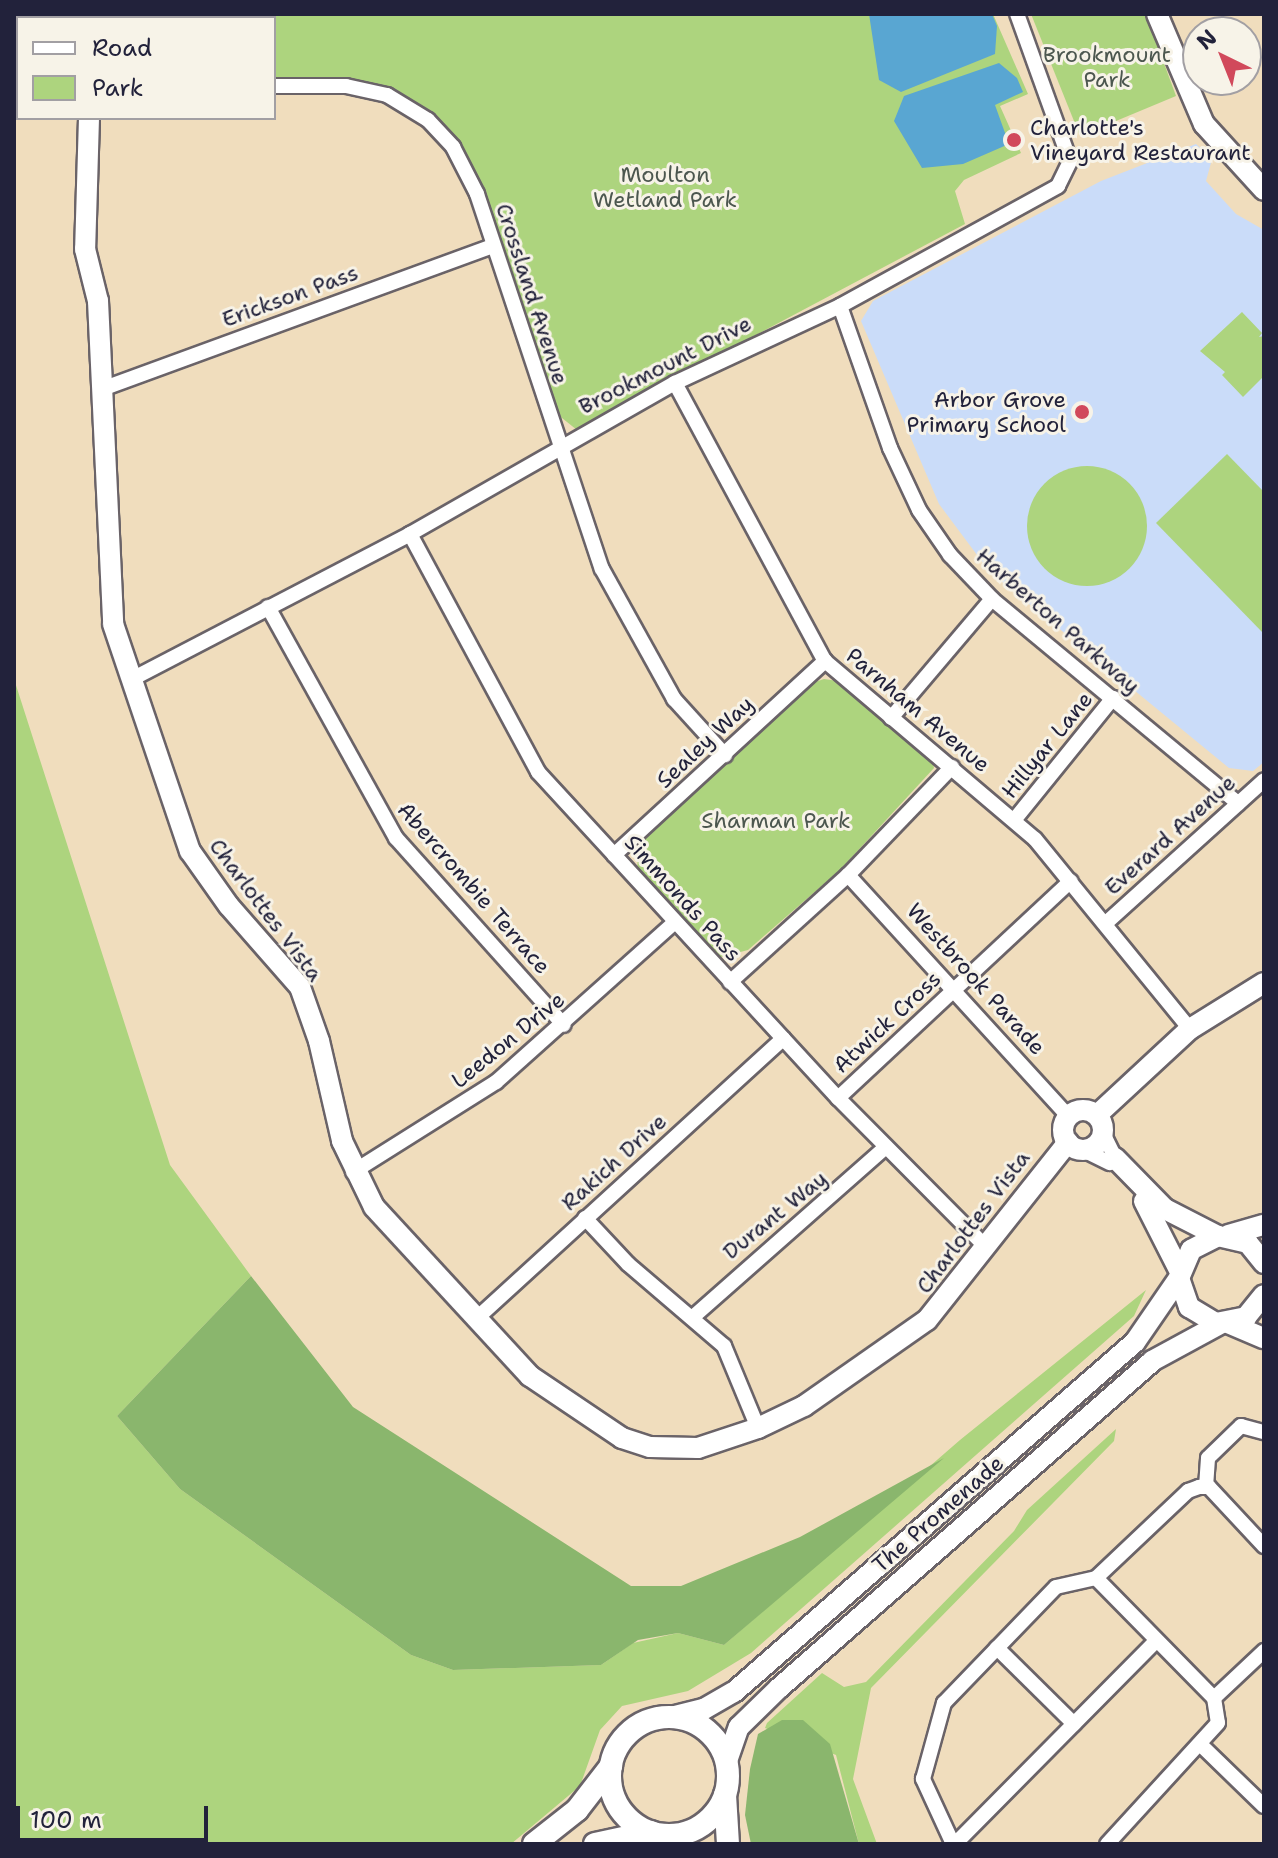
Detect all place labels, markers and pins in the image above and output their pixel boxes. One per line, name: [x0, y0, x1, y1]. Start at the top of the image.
place label: Charlotte's Vineyard Restaurant: [1030, 114, 1251, 166]
marker: Charlotte's Vineyard Restaurant: [1005, 131, 1023, 149]
place label: Arbor Grove Primary School: [907, 386, 1066, 438]
marker: Arbor Grove Primary School: [1073, 403, 1091, 421]

